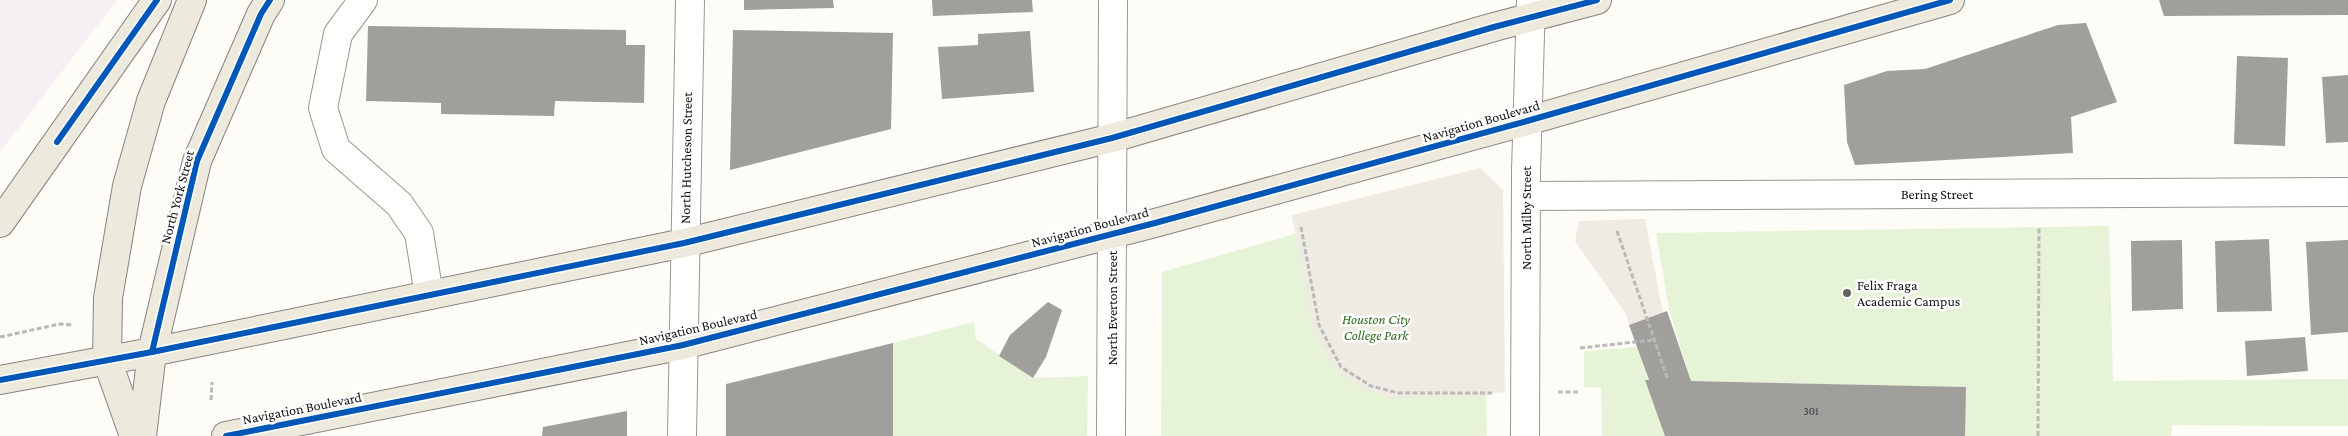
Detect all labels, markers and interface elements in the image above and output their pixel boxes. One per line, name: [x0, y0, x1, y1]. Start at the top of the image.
street label: North Hutcheson Street: [677, 92, 695, 224]
street label: Navigation Boulevard: [1421, 96, 1542, 145]
street label: North York Street: [157, 148, 197, 246]
street label: North Milby Street: [1518, 166, 1534, 270]
street label: Bering Street: [1901, 186, 1973, 202]
street label: Navigation Boulevard: [1030, 203, 1151, 250]
street label: North Everton Street: [1104, 250, 1120, 366]
place label: Felix Fraga Academic Campus: [1857, 277, 1960, 309]
marker: Felix Fraga Academic Campus: [1841, 287, 1853, 299]
street label: Navigation Boulevard: [637, 305, 759, 348]
park label: Houston City College Park: [1342, 311, 1410, 343]
street label: Navigation Boulevard: [241, 388, 364, 427]
house number: 301: [1803, 405, 1819, 417]

